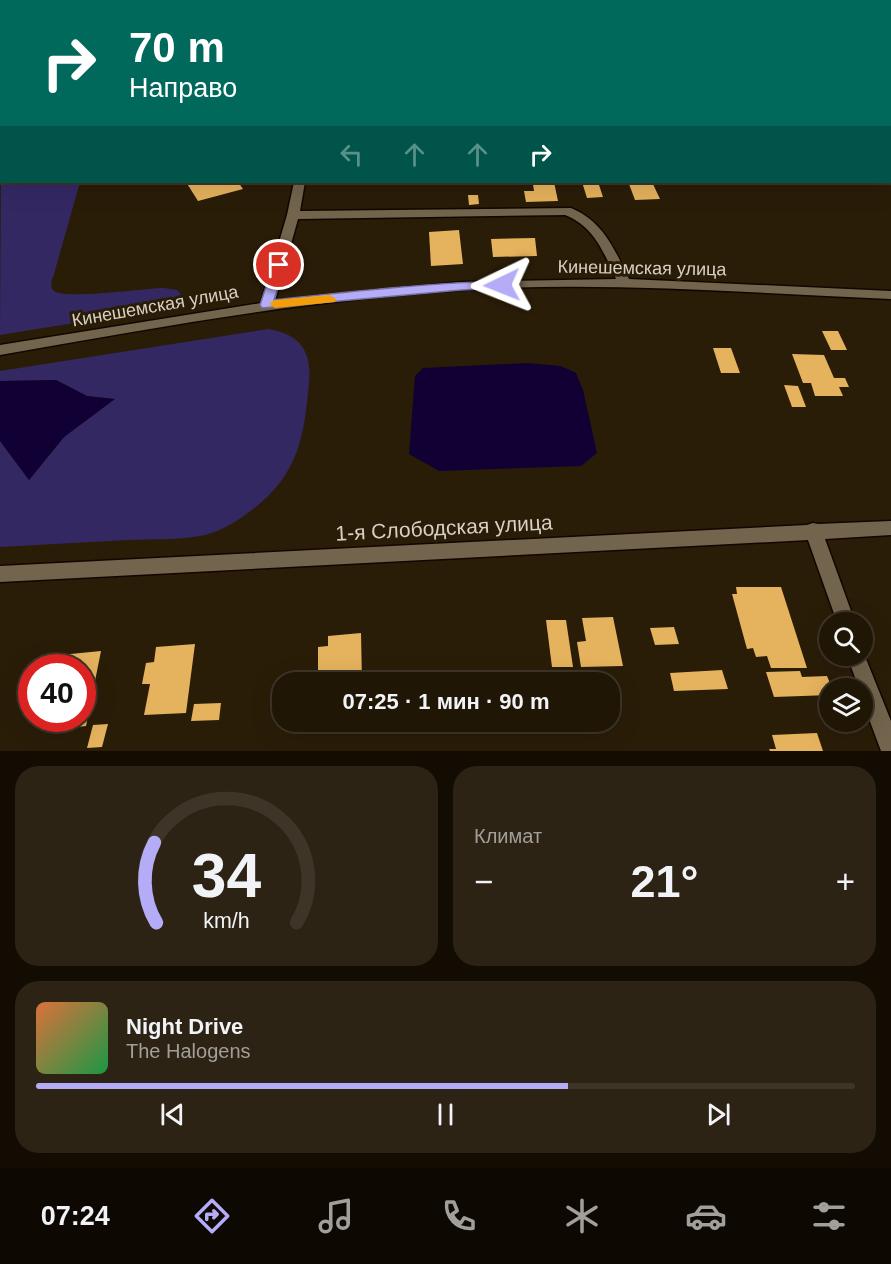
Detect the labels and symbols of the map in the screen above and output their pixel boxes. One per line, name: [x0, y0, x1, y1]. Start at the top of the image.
pin: [253, 239, 304, 290]
position arrow: [470, 253, 534, 317]
street label: Кинешемская улица: [557, 257, 728, 279]
street label: Кинешемская улица: [70, 281, 241, 331]
street label: 1-я Слободская улица: [335, 510, 553, 545]
speed limit sign: 40: [18, 654, 96, 732]

